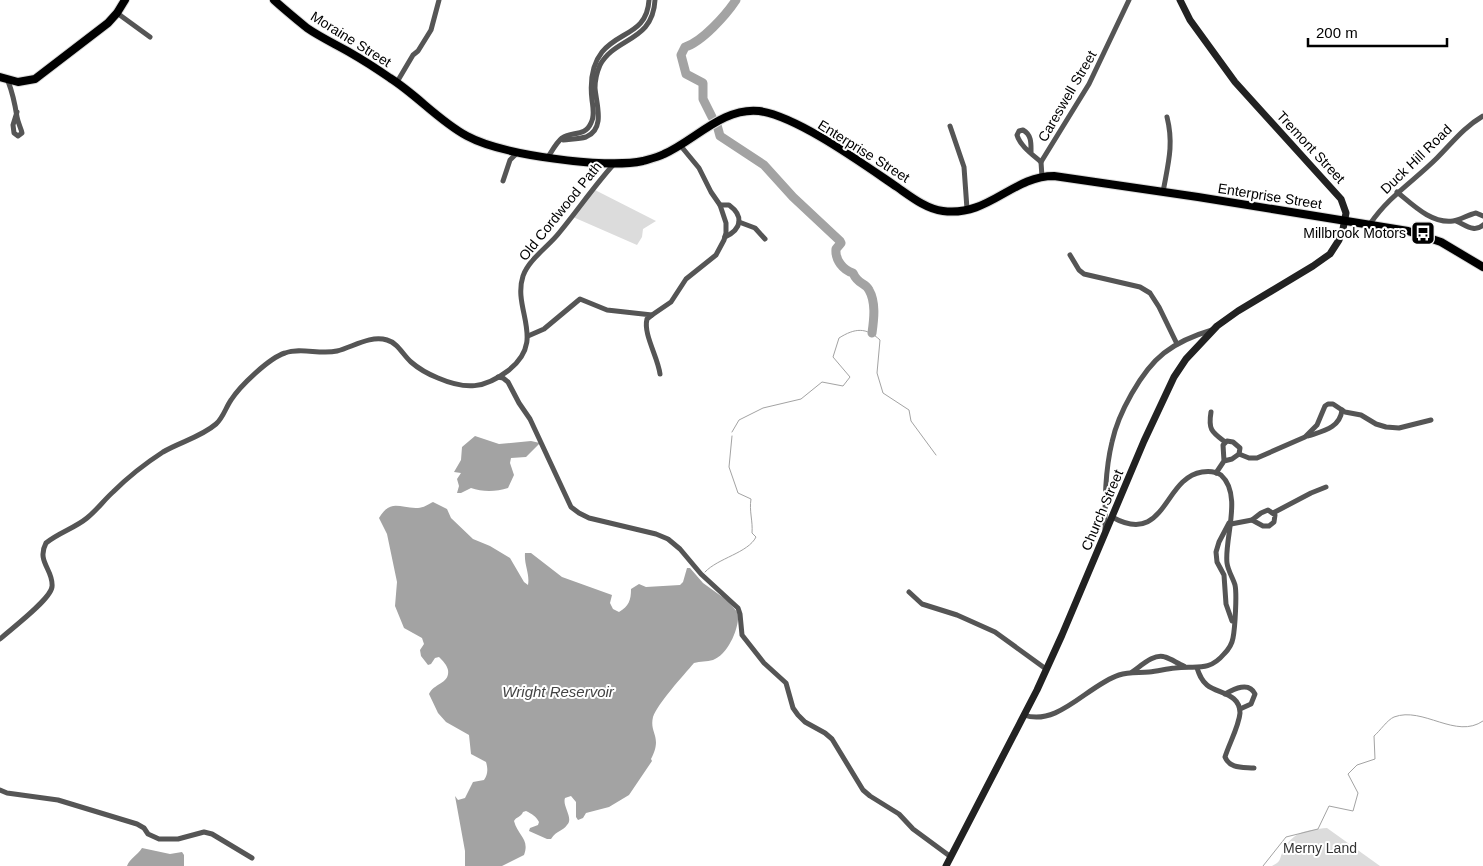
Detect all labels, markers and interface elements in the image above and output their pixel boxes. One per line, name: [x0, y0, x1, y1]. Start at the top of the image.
street label: Moraine Street: [308, 8, 394, 70]
scale bar: [1308, 15, 1447, 47]
text: 200 m: [1316, 24, 1358, 41]
street label: Careswell Street: [1034, 47, 1100, 144]
street label: Tremont Street: [1273, 108, 1349, 186]
street label: Enterprise Street: [815, 116, 913, 186]
street label: Duck Hill Road: [1377, 121, 1455, 197]
street label: Old Cordwood Path: [515, 158, 605, 264]
street label: Enterprise Street: [1217, 180, 1323, 212]
bus stop icon: Millbrook Motors: [1410, 220, 1436, 246]
place label: Millbrook Motors: [1303, 225, 1406, 241]
street label: Church Street: [1078, 467, 1126, 553]
water label: Wright Reservoir: [502, 683, 615, 700]
park label: Merny Land: [1283, 840, 1357, 856]

